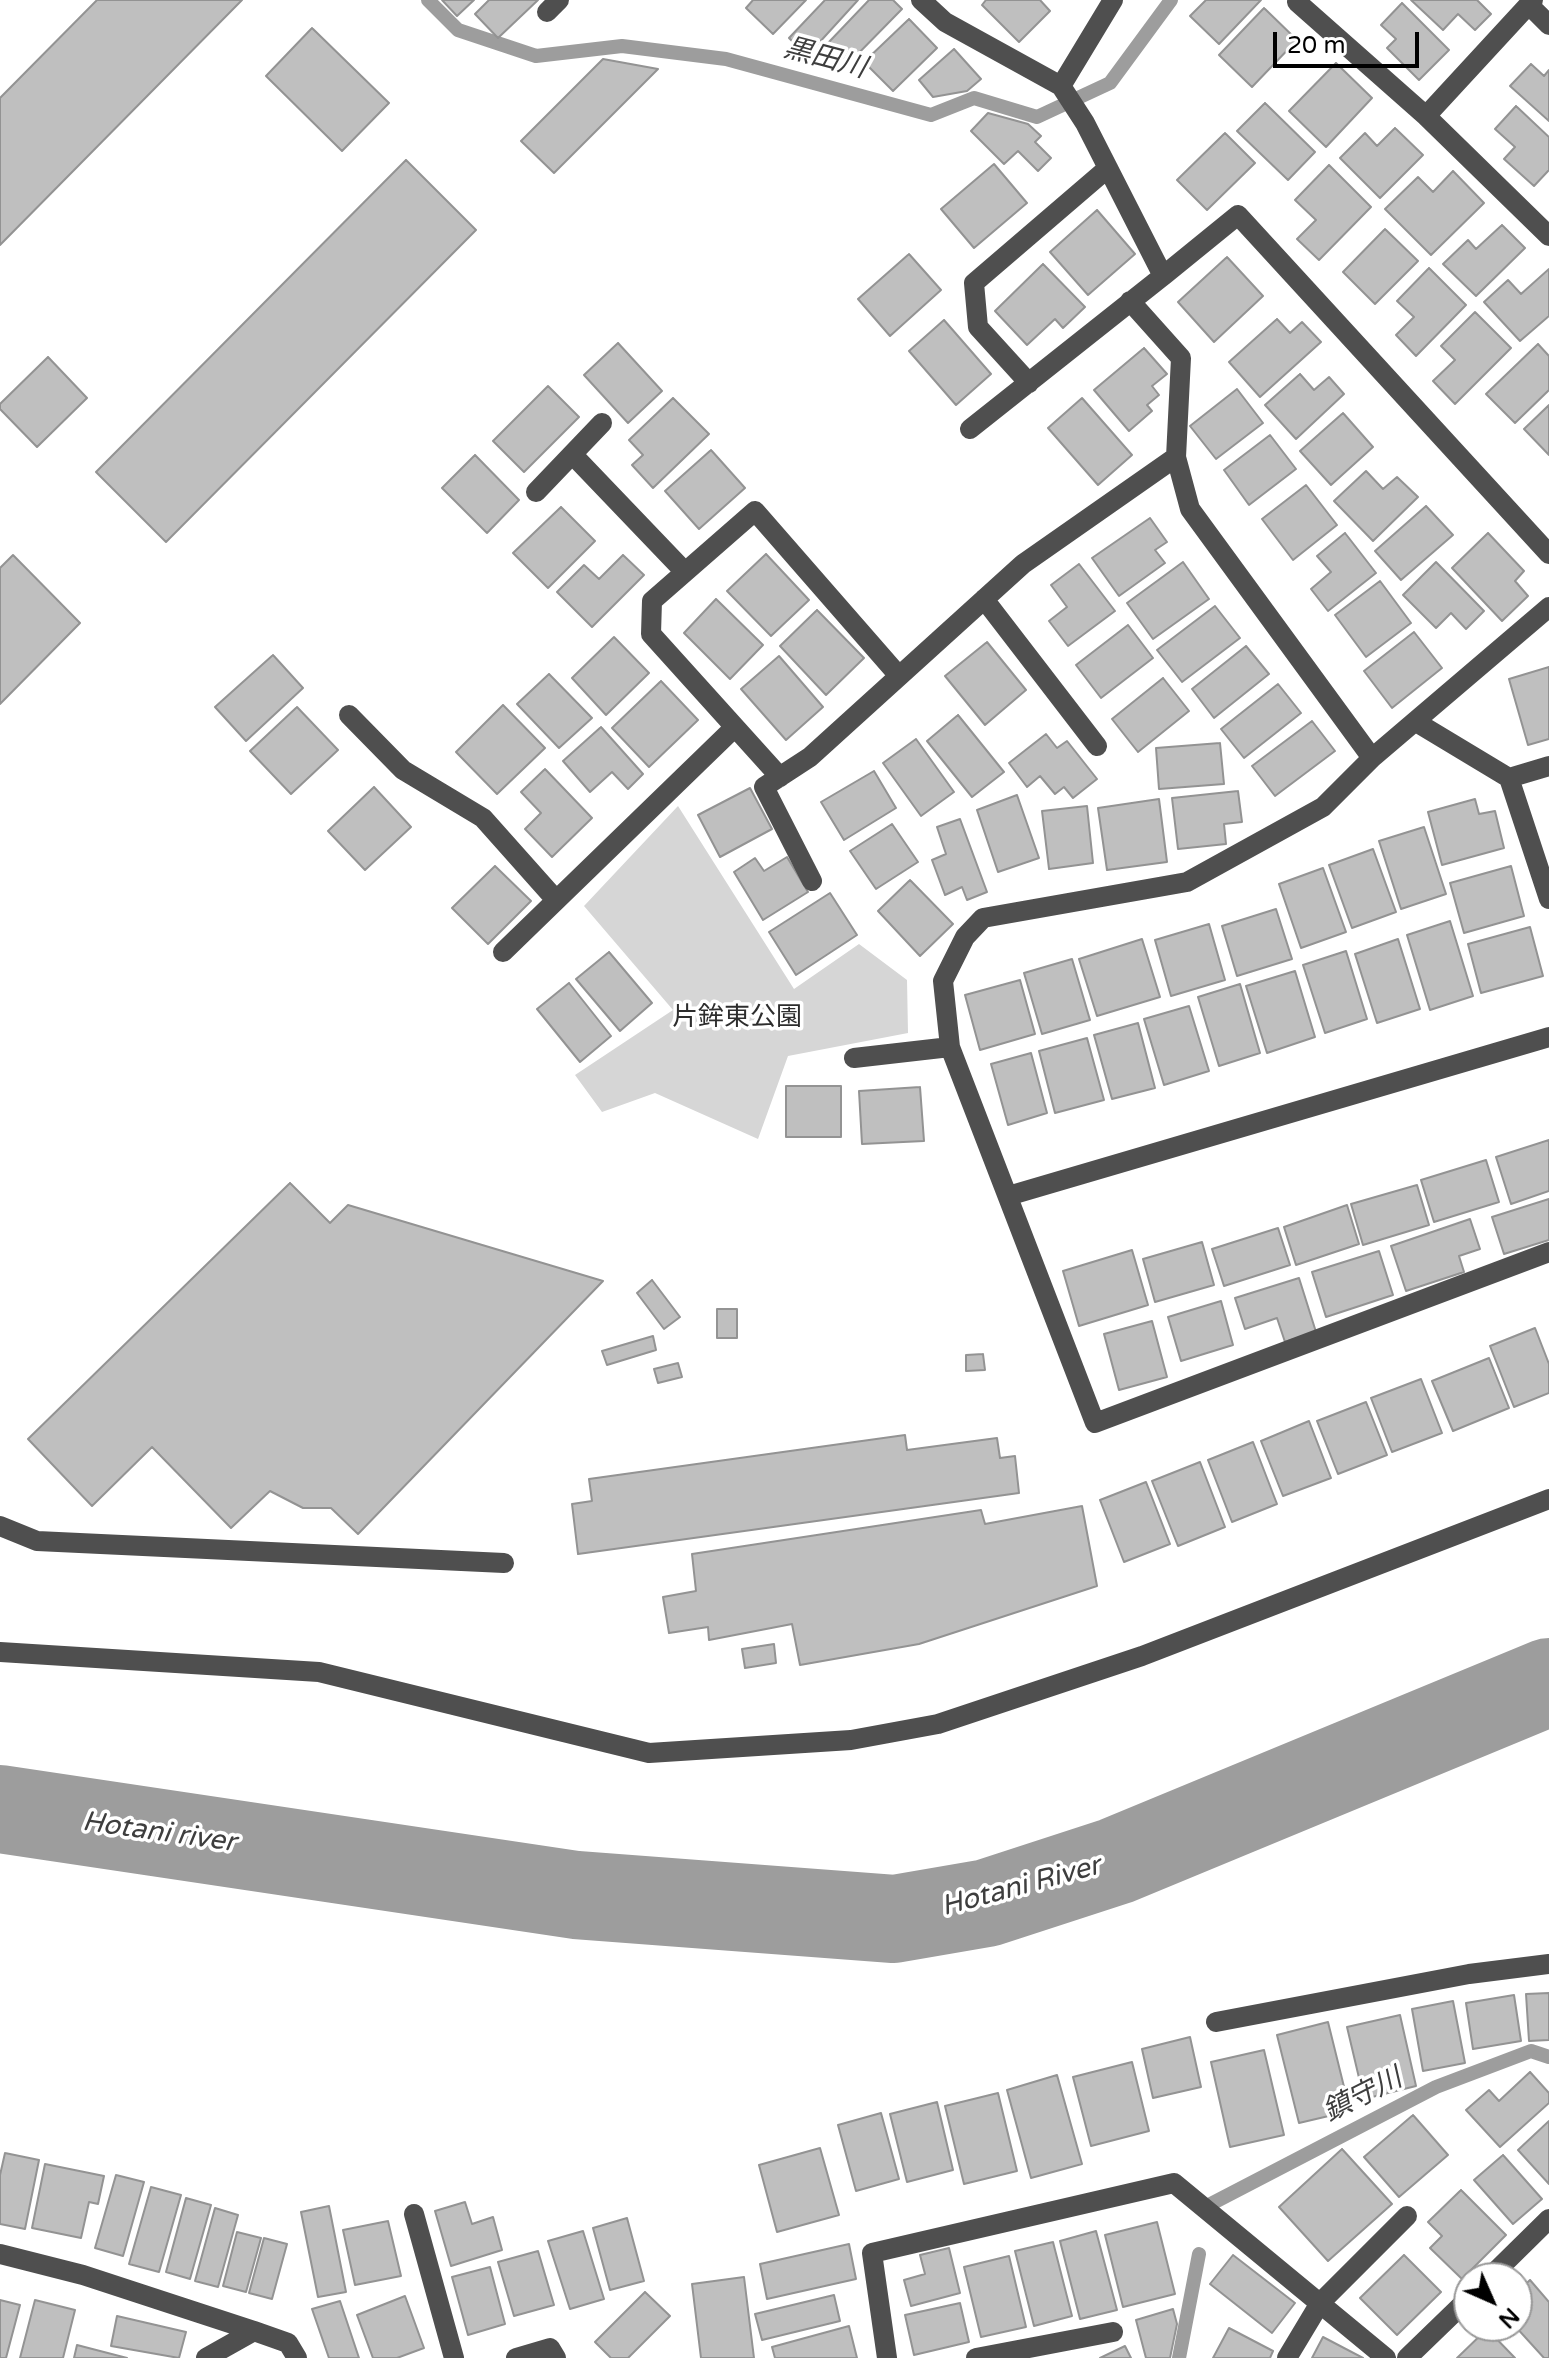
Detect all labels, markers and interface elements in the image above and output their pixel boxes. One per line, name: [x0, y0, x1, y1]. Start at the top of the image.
scale bar: [1277, 16, 1423, 66]
text: 20 m: [1287, 31, 1345, 60]
water label: 黒田川: [780, 32, 870, 86]
park label: 片鉾東公園: [672, 1002, 802, 1034]
water label: Hotani river: [80, 1806, 238, 1860]
water label: Hotani River: [938, 1850, 1104, 1924]
water label: 鎮守川: [1318, 2062, 1408, 2130]
north arrow: [1453, 2262, 1533, 2342]
text: N: [1493, 2302, 1524, 2333]

